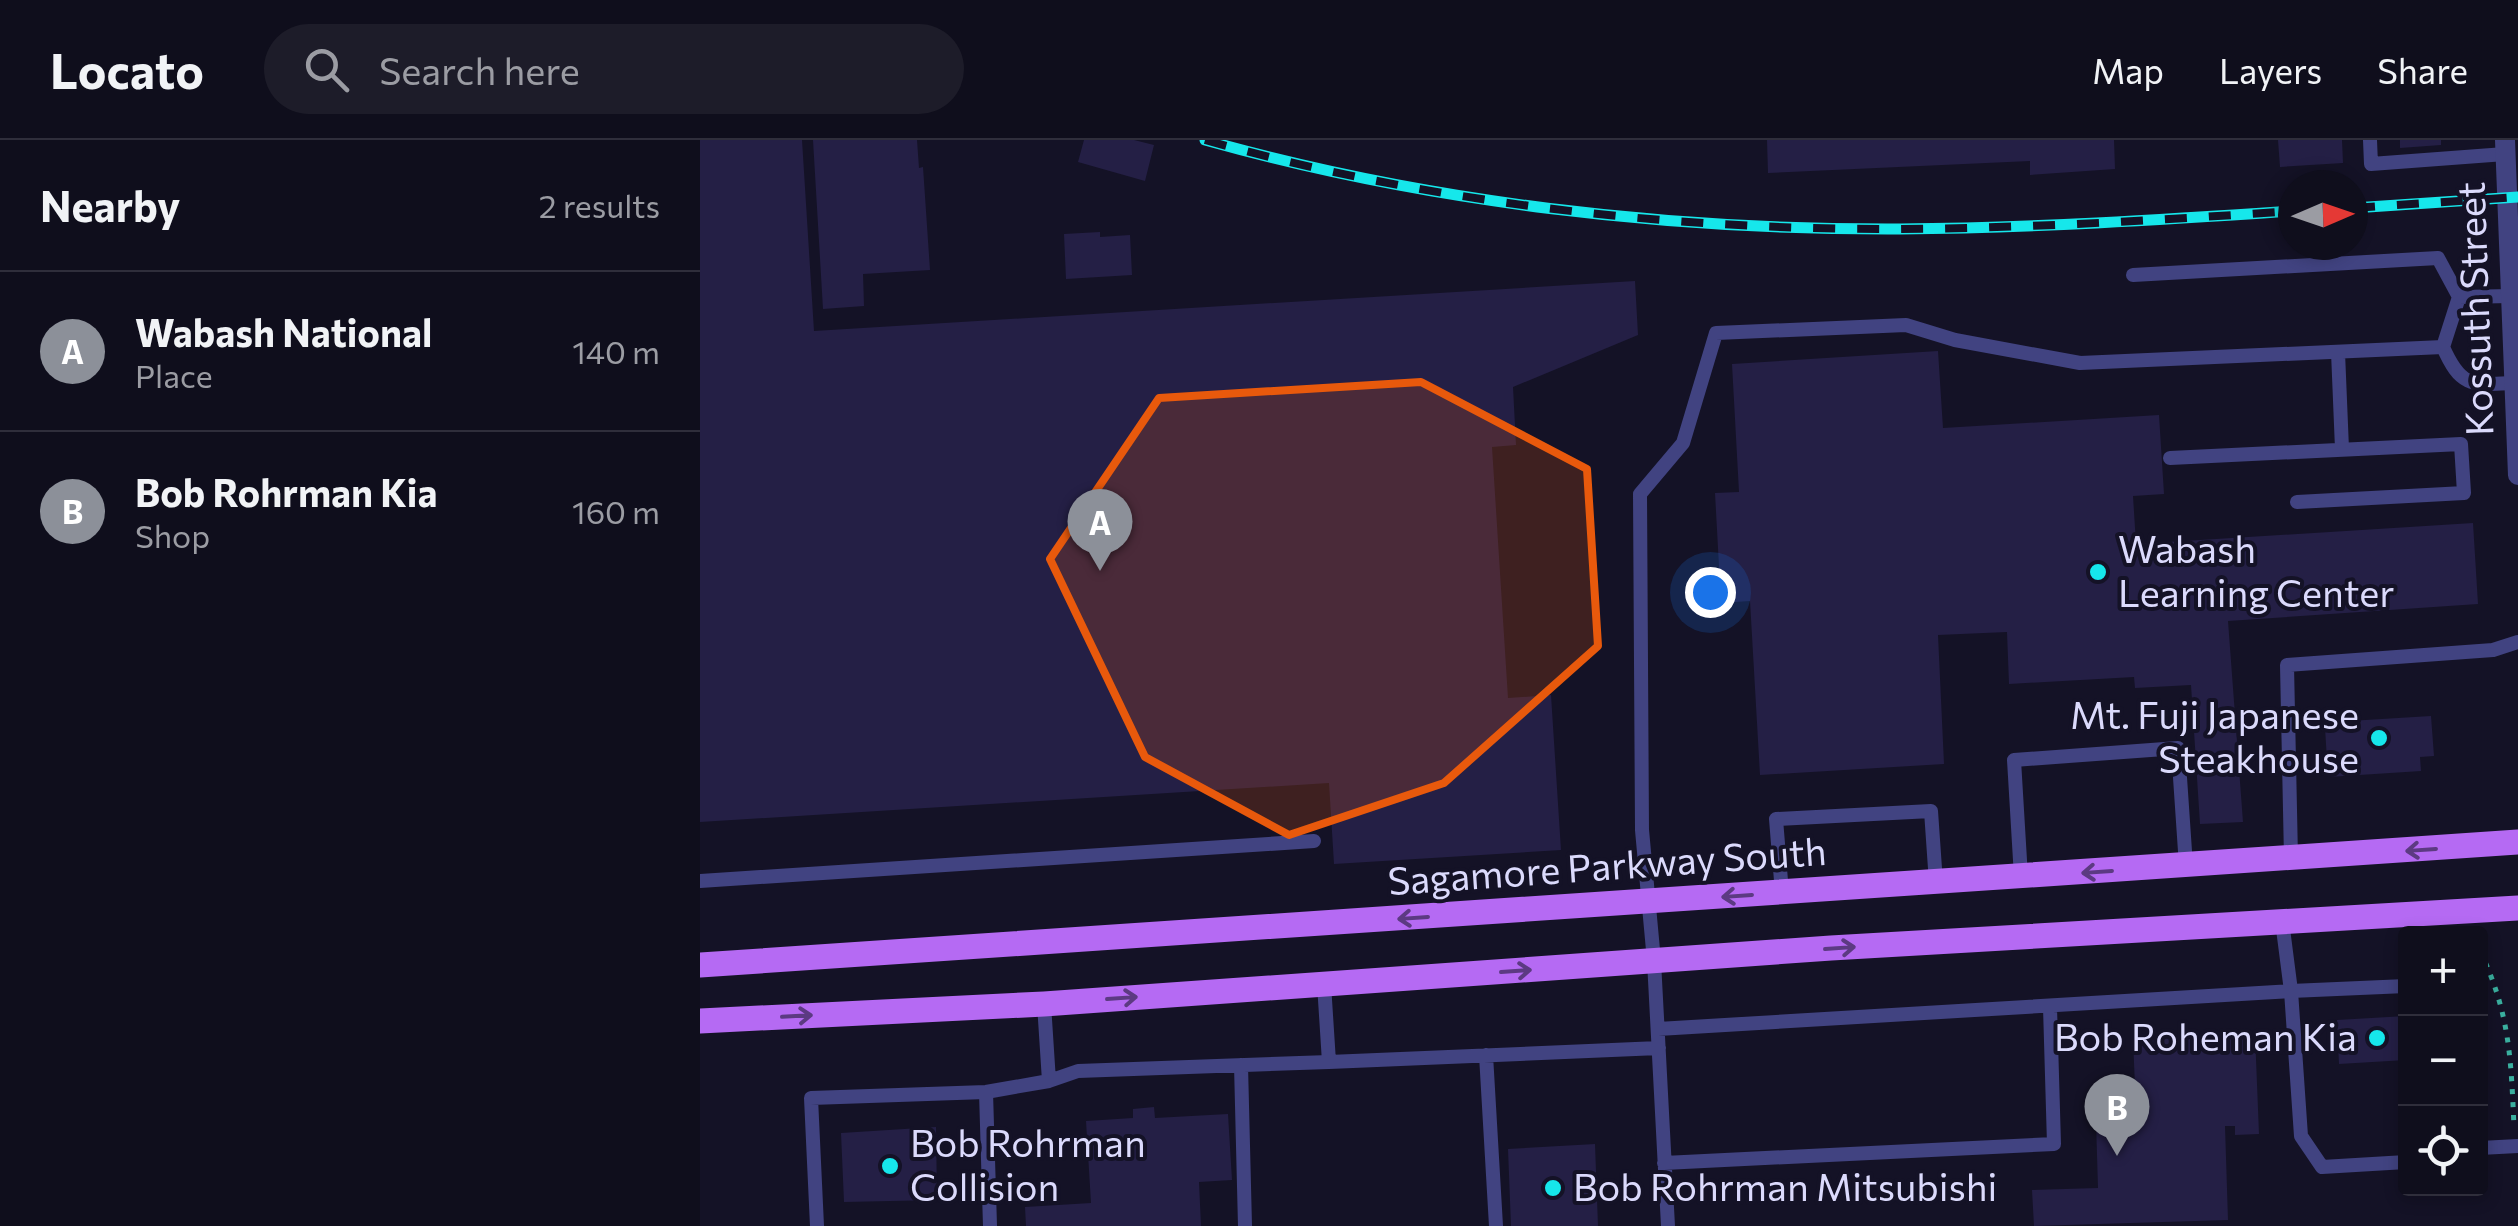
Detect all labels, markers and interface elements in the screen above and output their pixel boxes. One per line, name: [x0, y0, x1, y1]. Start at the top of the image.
search box: [264, 24, 964, 114]
text: Locato: [50, 40, 204, 99]
icon: search: [299, 42, 354, 97]
text: Search here: [379, 46, 580, 93]
text: Map: [2092, 48, 2164, 91]
text: Layers: [2219, 48, 2322, 91]
text: Share: [2377, 48, 2468, 91]
north arrow: [2278, 170, 2368, 260]
text: Nearby: [40, 179, 180, 231]
street label: Kossuth Street: [2446, 181, 2501, 437]
text: 2 results: [539, 185, 660, 225]
text: Wabash National: [135, 308, 432, 355]
text: A: [61, 331, 84, 371]
text: 140 m: [572, 331, 660, 371]
text: Place: [135, 355, 213, 395]
text: Bob Rohrman Kia: [135, 468, 437, 515]
pin: A: [1068, 488, 1132, 571]
text: B: [62, 491, 83, 531]
text: 160 m: [572, 491, 660, 531]
text: Shop: [135, 515, 210, 555]
place label: Wabash Learning Center: [2118, 524, 2394, 615]
marker: Wabash Learning Center: [2087, 561, 2109, 583]
your location: [1685, 567, 1736, 618]
place label: Mt. Fuji Japanese Steakhouse: [2070, 690, 2359, 781]
marker: Mt. Fuji Japanese Steakhouse: [2368, 727, 2390, 749]
street label: Sagamore Parkway South: [1386, 826, 1828, 903]
one-way arrow: [2405, 841, 2437, 860]
one-way arrow: [2081, 863, 2113, 882]
one-way arrow: [1722, 887, 1754, 906]
one-way arrow: [1398, 909, 1430, 928]
map controls: [2398, 926, 2488, 1196]
button: +: [2398, 926, 2488, 1016]
one-way arrow: [1824, 938, 1856, 957]
one-way arrow: [1499, 961, 1531, 980]
one-way arrow: [1105, 989, 1137, 1008]
one-way arrow: [781, 1006, 813, 1025]
place label: Bob Roheman Kia: [2054, 1012, 2357, 1059]
button: −: [2398, 1016, 2488, 1106]
marker: Bob Roheman Kia: [2366, 1027, 2388, 1049]
pin: B: [2084, 1074, 2150, 1156]
button: locate: [2398, 1106, 2488, 1196]
place label: Bob Rohrman Collision: [910, 1118, 1146, 1209]
marker: Bob Rohrman Collision: [879, 1155, 901, 1177]
place label: Bob Rohrman Mitsubishi: [1573, 1162, 1997, 1209]
marker: Bob Rohrman Mitsubishi: [1542, 1177, 1564, 1199]

